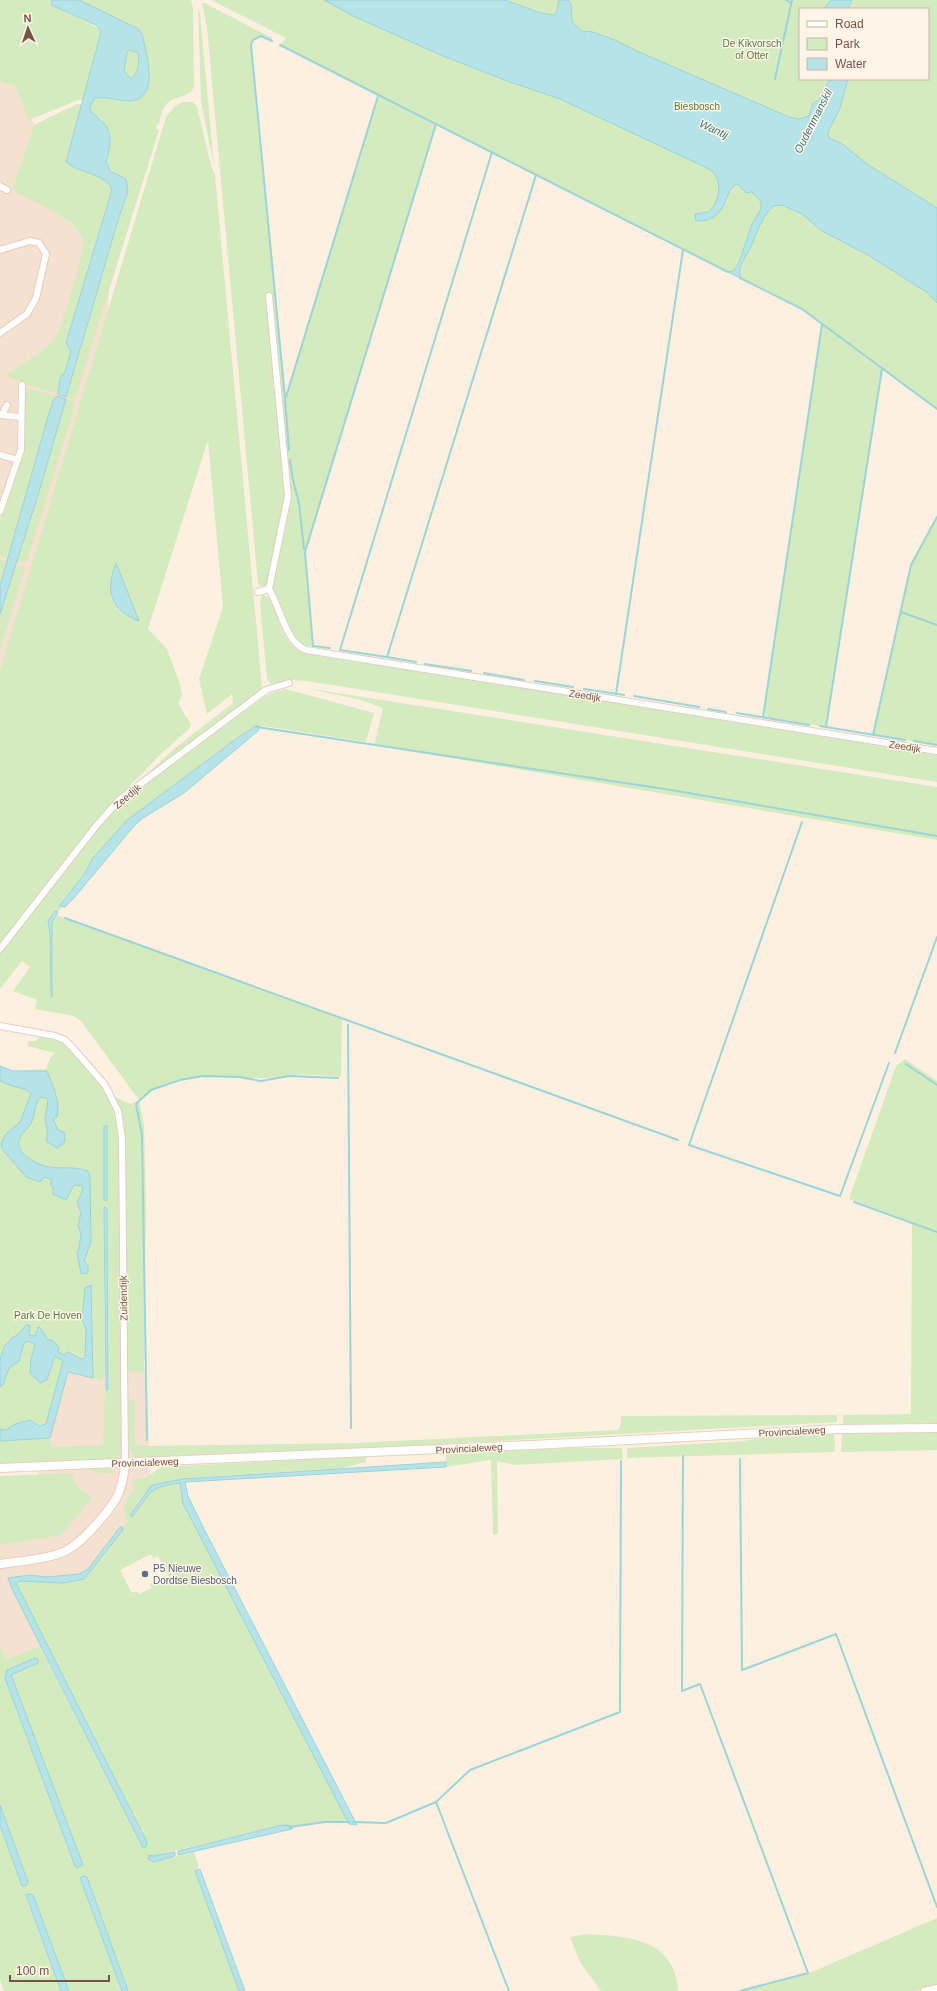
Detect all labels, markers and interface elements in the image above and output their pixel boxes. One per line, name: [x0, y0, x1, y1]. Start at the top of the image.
north arrow: [8, 8, 48, 48]
legend: [799, 8, 929, 80]
text: N: [23, 12, 32, 24]
text: Road: [835, 17, 864, 31]
text: Park: [835, 37, 861, 51]
park label: De Kikvorsch of Otter: [723, 38, 781, 61]
text: Water: [835, 57, 867, 71]
water label: Oudenmanskil: [792, 86, 835, 155]
park label: Biesbosch: [674, 101, 720, 112]
water label: Wantij: [698, 117, 731, 141]
street label: Zeedijk: [568, 688, 603, 704]
street label: Zeedijk: [888, 739, 923, 755]
street label: Zeedijk: [112, 781, 144, 811]
street label: Zuidendijk: [118, 1274, 129, 1321]
park label: Park De Hoven: [14, 1310, 82, 1321]
street label: Provincialeweg: [758, 1424, 826, 1439]
street label: Provincialeweg: [435, 1441, 503, 1456]
street label: Provincialeweg: [111, 1456, 179, 1469]
place label: P5 Nieuwe Dordtse Biesbosch: [153, 1563, 237, 1586]
marker: P5 Nieuwe Dordtse Biesbosch: [140, 1569, 150, 1579]
scale bar: [10, 1957, 109, 1983]
text: 100 m: [16, 1964, 49, 1978]

